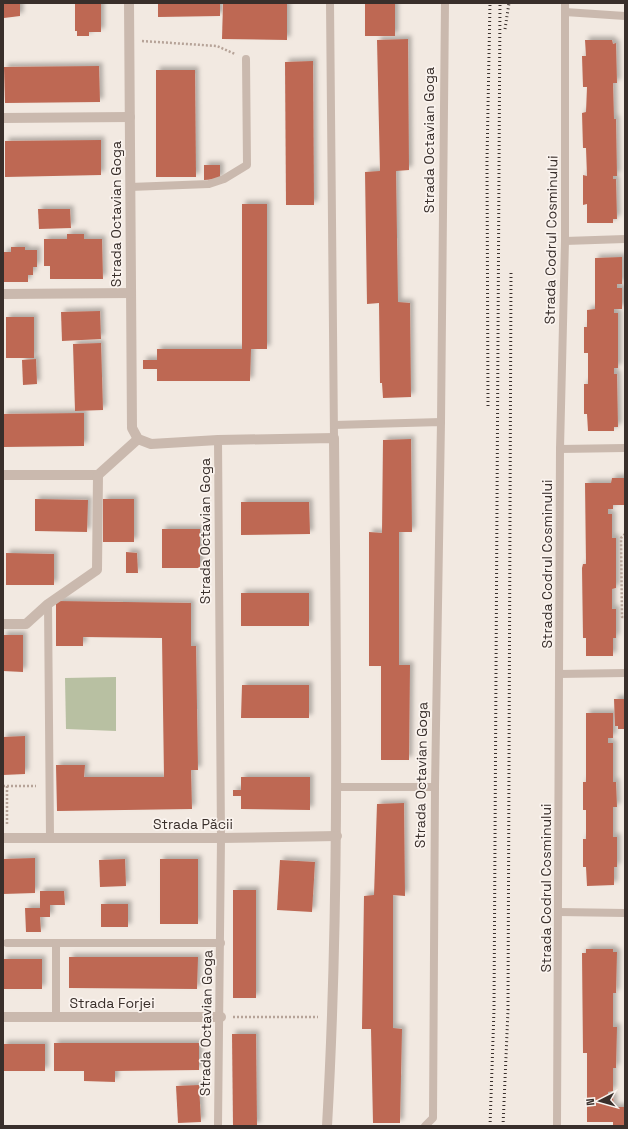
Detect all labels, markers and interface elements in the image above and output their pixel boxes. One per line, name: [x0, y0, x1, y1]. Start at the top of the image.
street label: Strada Octavian Goga: [420, 67, 438, 213]
street label: Strada Octavian Goga: [107, 141, 125, 287]
street label: Strada Codrul Cosminului: [541, 155, 561, 325]
street label: Strada Octavian Goga: [196, 458, 214, 604]
street label: Strada Codrul Cosminului: [538, 479, 556, 649]
street label: Strada Octavian Goga: [411, 702, 431, 848]
street label: Strada Codrul Cosminului: [537, 803, 555, 973]
street label: Strada Păcii: [153, 815, 233, 833]
street label: Strada Octavian Goga: [196, 950, 216, 1096]
street label: Strada Forjei: [69, 994, 155, 1012]
north arrow: [580, 1081, 620, 1121]
text: N: [583, 1098, 597, 1106]

